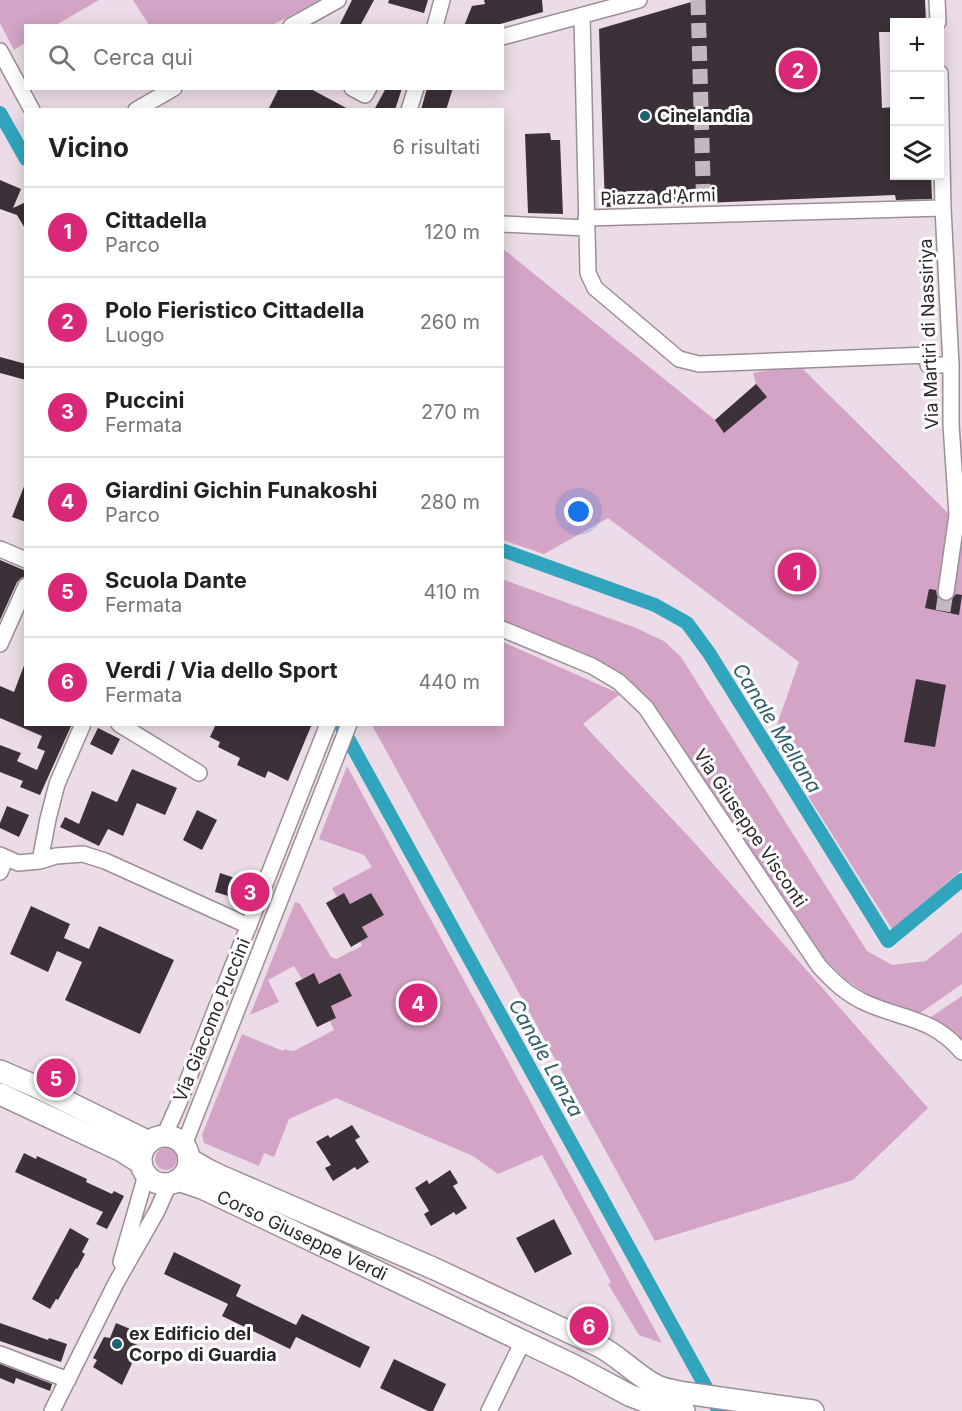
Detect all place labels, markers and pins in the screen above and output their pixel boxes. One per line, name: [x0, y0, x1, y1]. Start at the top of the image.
pin: 2: [778, 48, 818, 92]
place label: Cinelandia: [657, 105, 750, 126]
marker: Cinelandia: [638, 109, 652, 123]
pin: 1: [778, 550, 816, 594]
pin: 3: [230, 870, 270, 914]
pin: 4: [398, 980, 438, 1026]
pin: 5: [36, 1056, 76, 1100]
pin: 6: [570, 1304, 608, 1348]
place label: ex Edificio del Corpo di Guardia: [129, 1323, 277, 1365]
marker: ex Edificio del Corpo di Guardia: [110, 1337, 124, 1351]

